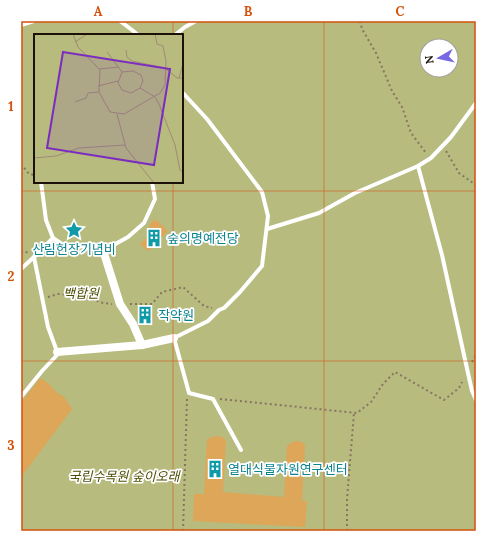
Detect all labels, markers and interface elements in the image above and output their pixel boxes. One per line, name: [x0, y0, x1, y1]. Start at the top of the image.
text: A: [94, 3, 103, 20]
text: B: [244, 3, 253, 20]
text: C: [396, 3, 405, 20]
inset map: [34, 34, 183, 183]
north arrow: [419, 38, 459, 78]
text: N: [421, 54, 437, 65]
text: 1: [8, 98, 14, 115]
place icon: 산림헌장기념비: [64, 220, 84, 240]
building icon: 숲의명예전당: [144, 228, 164, 248]
place label: 숲의명예전당: [167, 230, 239, 247]
place label: 산림헌장기념비: [32, 241, 116, 258]
text: 2: [8, 268, 15, 285]
park label: 백합원: [63, 285, 100, 302]
building icon: 작약원: [135, 305, 155, 325]
place label: 작약원: [158, 307, 194, 324]
text: 3: [7, 437, 15, 454]
building icon: 열대식물자원연구센터: [205, 459, 225, 479]
place label: 열대식물자원연구센터: [228, 461, 348, 478]
park label: 국립수목원 숲이오래: [68, 468, 182, 485]

